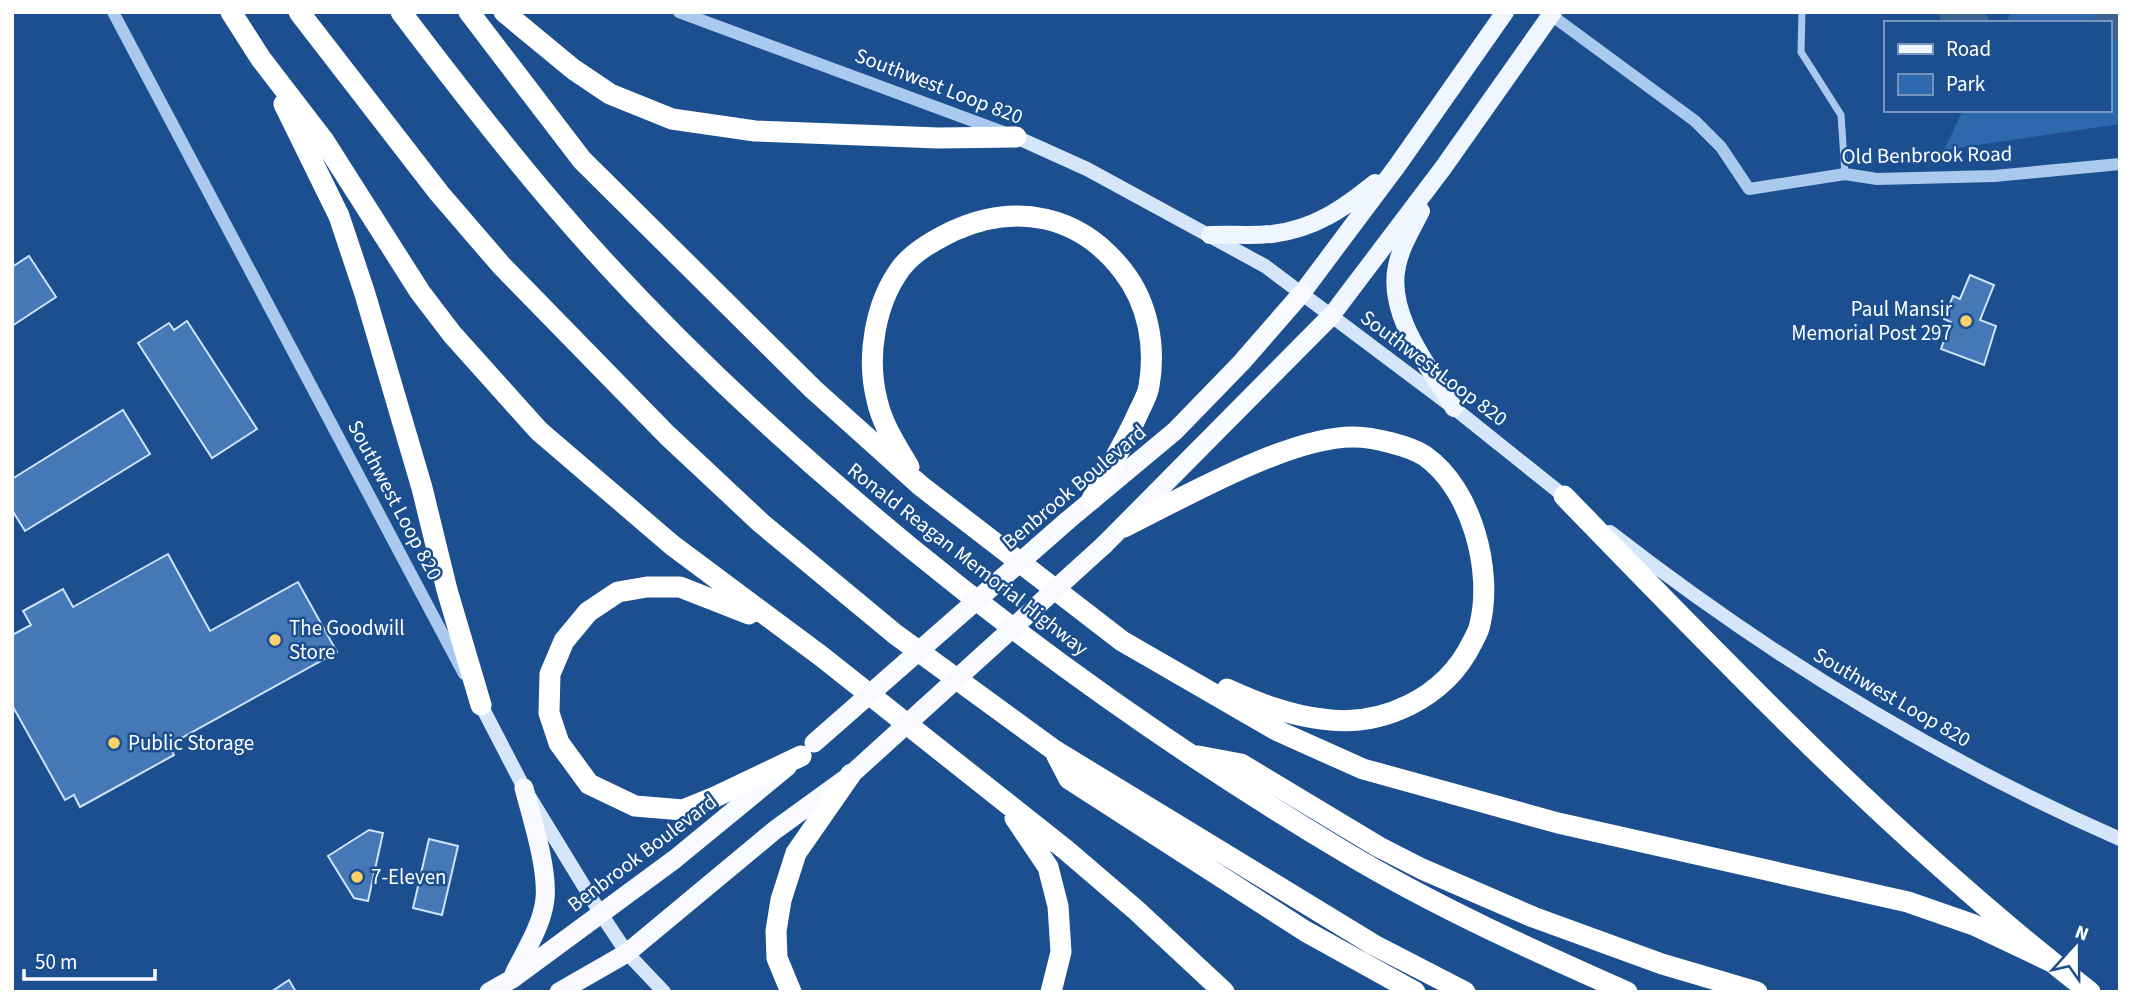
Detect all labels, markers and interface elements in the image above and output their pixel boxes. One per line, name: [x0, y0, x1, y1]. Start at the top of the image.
legend: [1884, 21, 2111, 112]
text: Road: [1946, 34, 1991, 64]
street label: Southwest Loop 820: [851, 40, 1027, 132]
text: Park: [1946, 69, 1986, 99]
street label: Old Benbrook Road: [1841, 139, 2013, 171]
place label: Paul Mansir Memorial Post 297: [1791, 294, 1953, 348]
street label: Southwest Loop 820: [1354, 303, 1514, 433]
marker: Paul Mansir Memorial Post 297: [1958, 313, 1974, 329]
street label: Southwest Loop 820: [340, 415, 450, 585]
street label: Benbrook Boulevard: [995, 418, 1153, 556]
street label: Ronald Reagan Memorial Highway: [841, 455, 1095, 663]
place label: The Goodwill Store: [289, 613, 405, 667]
marker: The Goodwill Store: [267, 632, 283, 648]
street label: Southwest Loop 820: [1808, 640, 1976, 754]
place label: Public Storage: [128, 728, 254, 758]
marker: Public Storage: [106, 735, 122, 751]
street label: Benbrook Boulevard: [561, 787, 723, 919]
place label: 7-Eleven: [371, 862, 447, 892]
marker: 7-Eleven: [349, 869, 365, 885]
north arrow: [2041, 913, 2111, 983]
text: N: [2071, 919, 2092, 948]
scale bar: [24, 937, 156, 981]
text: 50 m: [35, 947, 77, 977]

